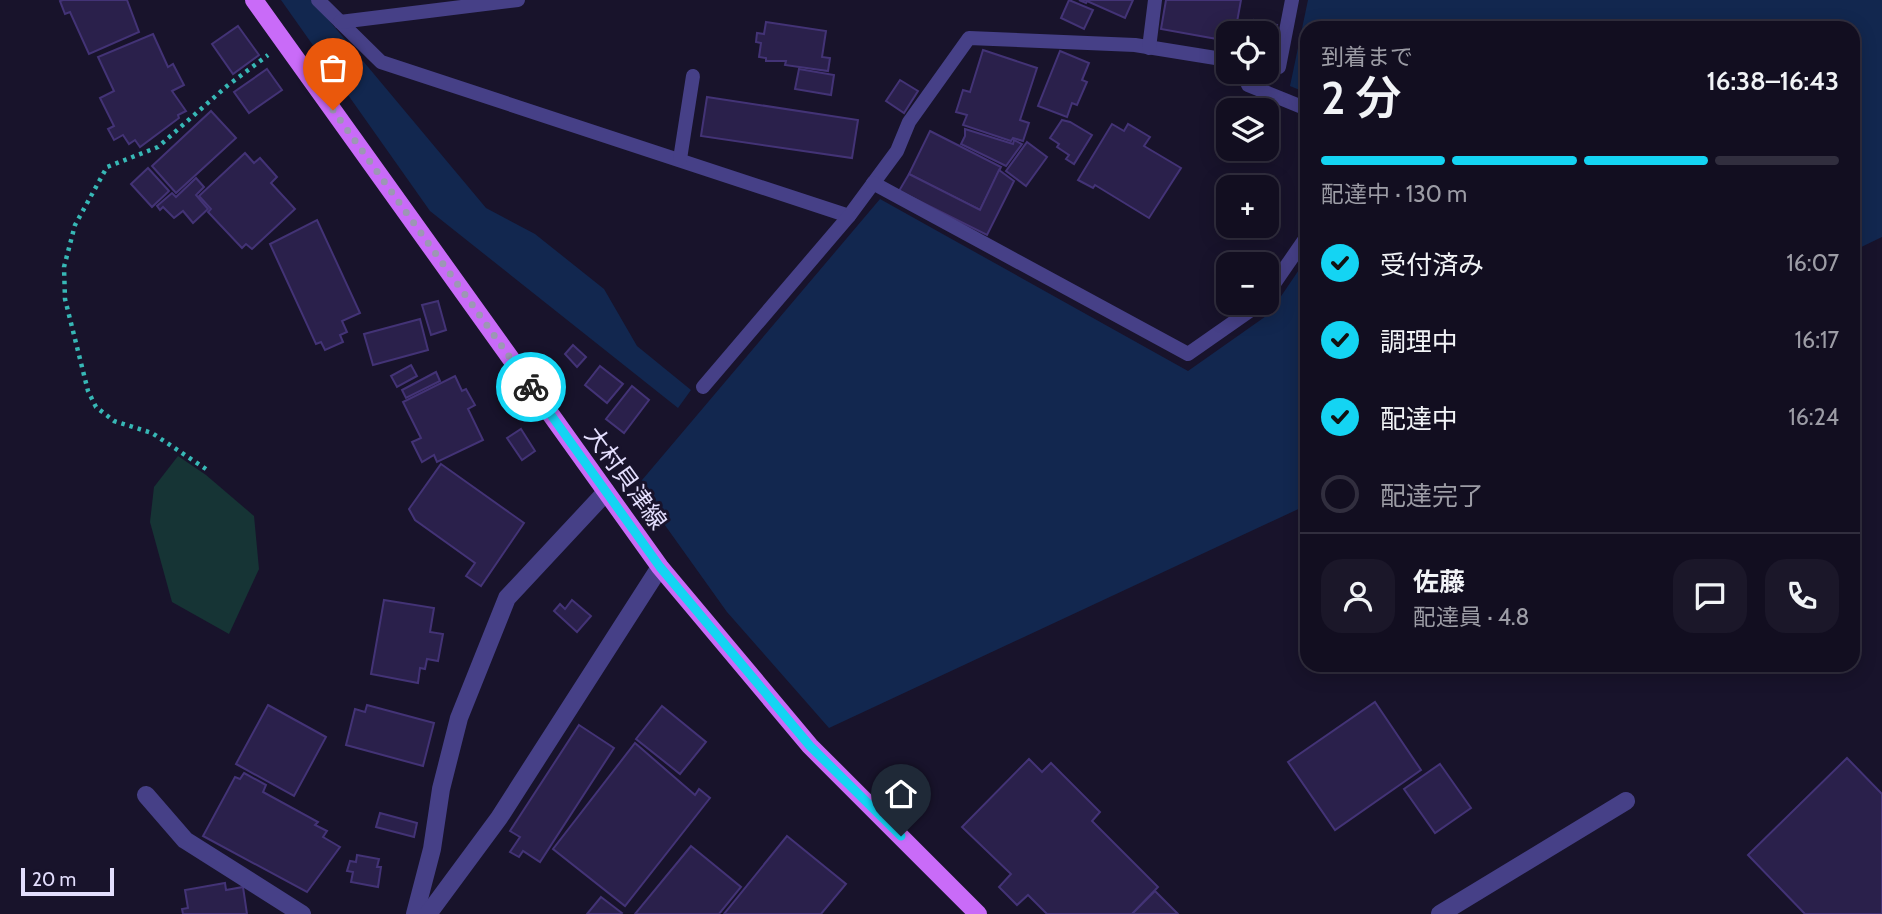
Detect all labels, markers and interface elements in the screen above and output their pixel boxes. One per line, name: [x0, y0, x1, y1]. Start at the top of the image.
map controls: [1216, 21, 1279, 315]
button: locate: [1216, 21, 1279, 84]
pin: [303, 38, 363, 110]
text: 到着まで: [1321, 43, 1413, 71]
icon: bag: [314, 49, 352, 87]
text: 16:38–16:43: [1707, 65, 1839, 97]
text: 2 分: [1321, 70, 1402, 126]
button: layers: [1216, 98, 1279, 161]
button: +: [1216, 175, 1279, 238]
text: 配達中 · 130 m: [1321, 180, 1467, 208]
icon: check: [1321, 244, 1359, 282]
text: 受付済み: [1380, 249, 1484, 281]
text: 16:07: [1786, 249, 1839, 277]
button: −: [1216, 252, 1279, 315]
icon: check: [1321, 321, 1359, 359]
text: 調理中: [1380, 326, 1458, 358]
text: 16:17: [1795, 326, 1839, 354]
courier: [496, 352, 566, 422]
icon: bike: [512, 368, 550, 406]
icon: check: [1321, 398, 1359, 436]
text: 配達中: [1380, 403, 1458, 435]
text: 16:24: [1788, 403, 1839, 431]
street label: 大村貝津線: [579, 421, 673, 535]
text: 配達完了: [1380, 480, 1484, 512]
button: person: [1321, 559, 1395, 633]
button: chat: [1673, 559, 1747, 633]
button: phone: [1765, 559, 1839, 633]
text: 佐藤: [1413, 566, 1465, 598]
text: 配達員 · 4.8: [1413, 603, 1530, 631]
pin: [871, 764, 931, 836]
icon: home: [882, 775, 920, 813]
scale bar: [21, 865, 114, 897]
text: 20 m: [32, 868, 76, 891]

